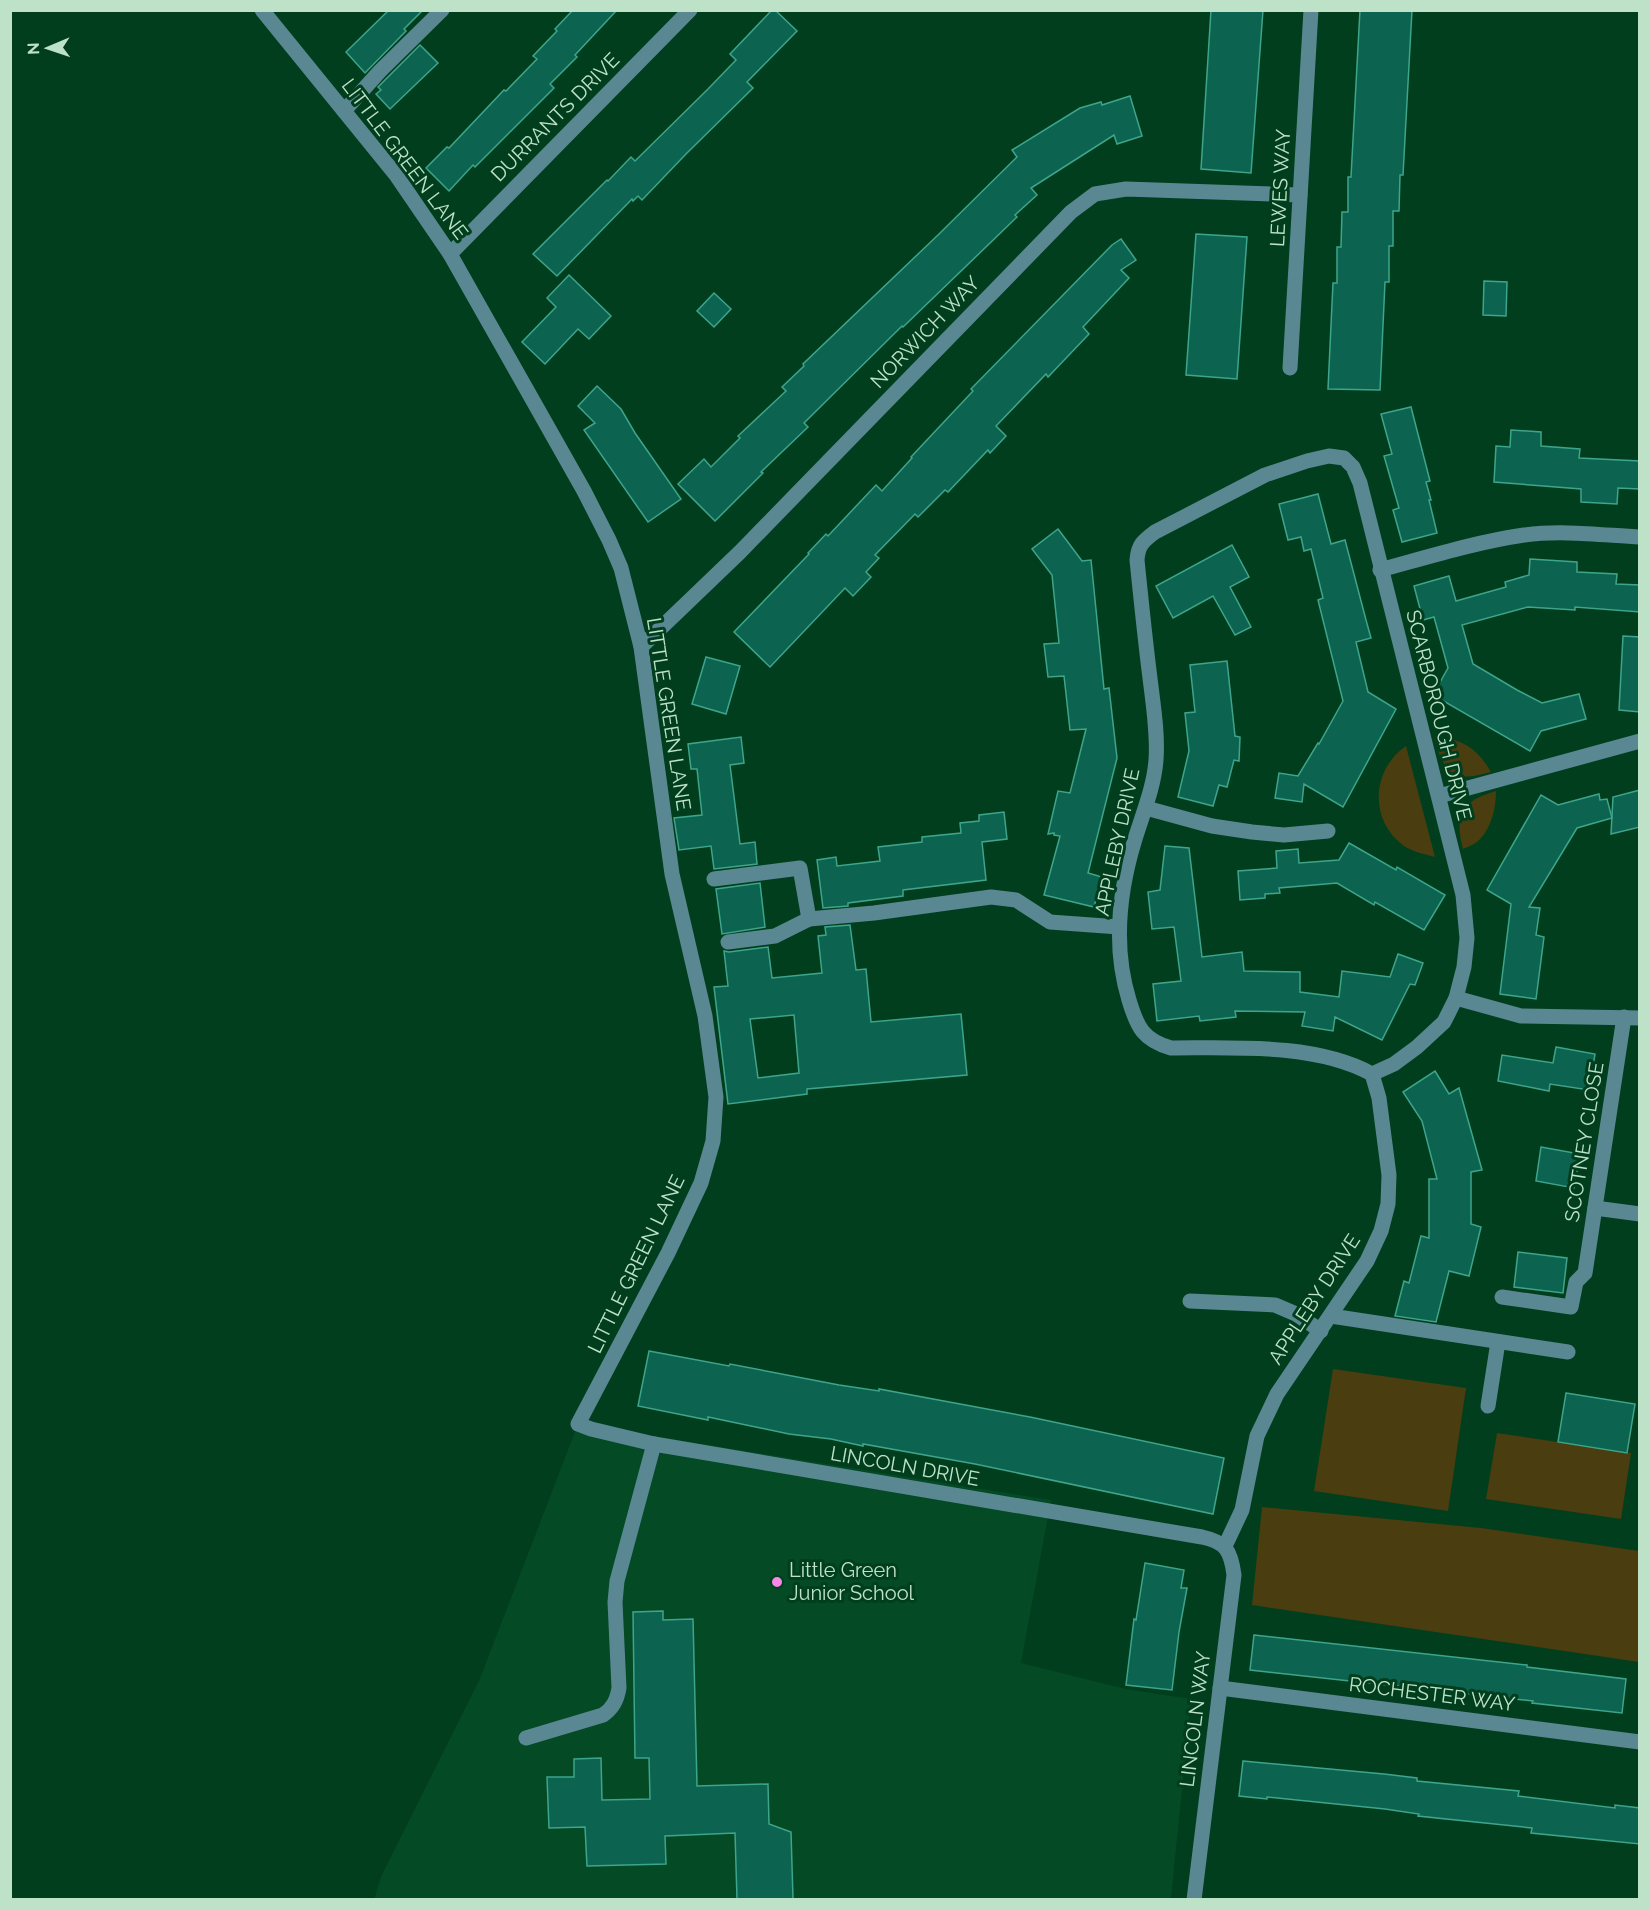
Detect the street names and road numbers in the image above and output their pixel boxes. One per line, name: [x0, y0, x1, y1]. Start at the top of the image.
street label: DURRANTS DRIVE: [486, 48, 624, 186]
street label: LITTLE GREEN LANE: [337, 74, 473, 244]
street label: LEWES WAY: [1265, 128, 1295, 248]
street label: NORWICH WAY: [865, 271, 985, 393]
street label: SCARBOROUGH DRIVE: [1401, 607, 1477, 823]
street label: LITTLE GREEN LANE: [642, 616, 696, 812]
street label: APPLEBY DRIVE: [1090, 766, 1144, 918]
street label: SCOTNEY CLOSE: [1560, 1060, 1608, 1224]
street label: LITTLE GREEN LANE: [582, 1171, 690, 1357]
street label: APPLEBY DRIVE: [1263, 1229, 1365, 1369]
street label: LINCOLN DRIVE: [829, 1441, 981, 1491]
street label: LINCOLN WAY: [1175, 1650, 1215, 1788]
street label: ROCHESTER WAY: [1348, 1672, 1516, 1716]

